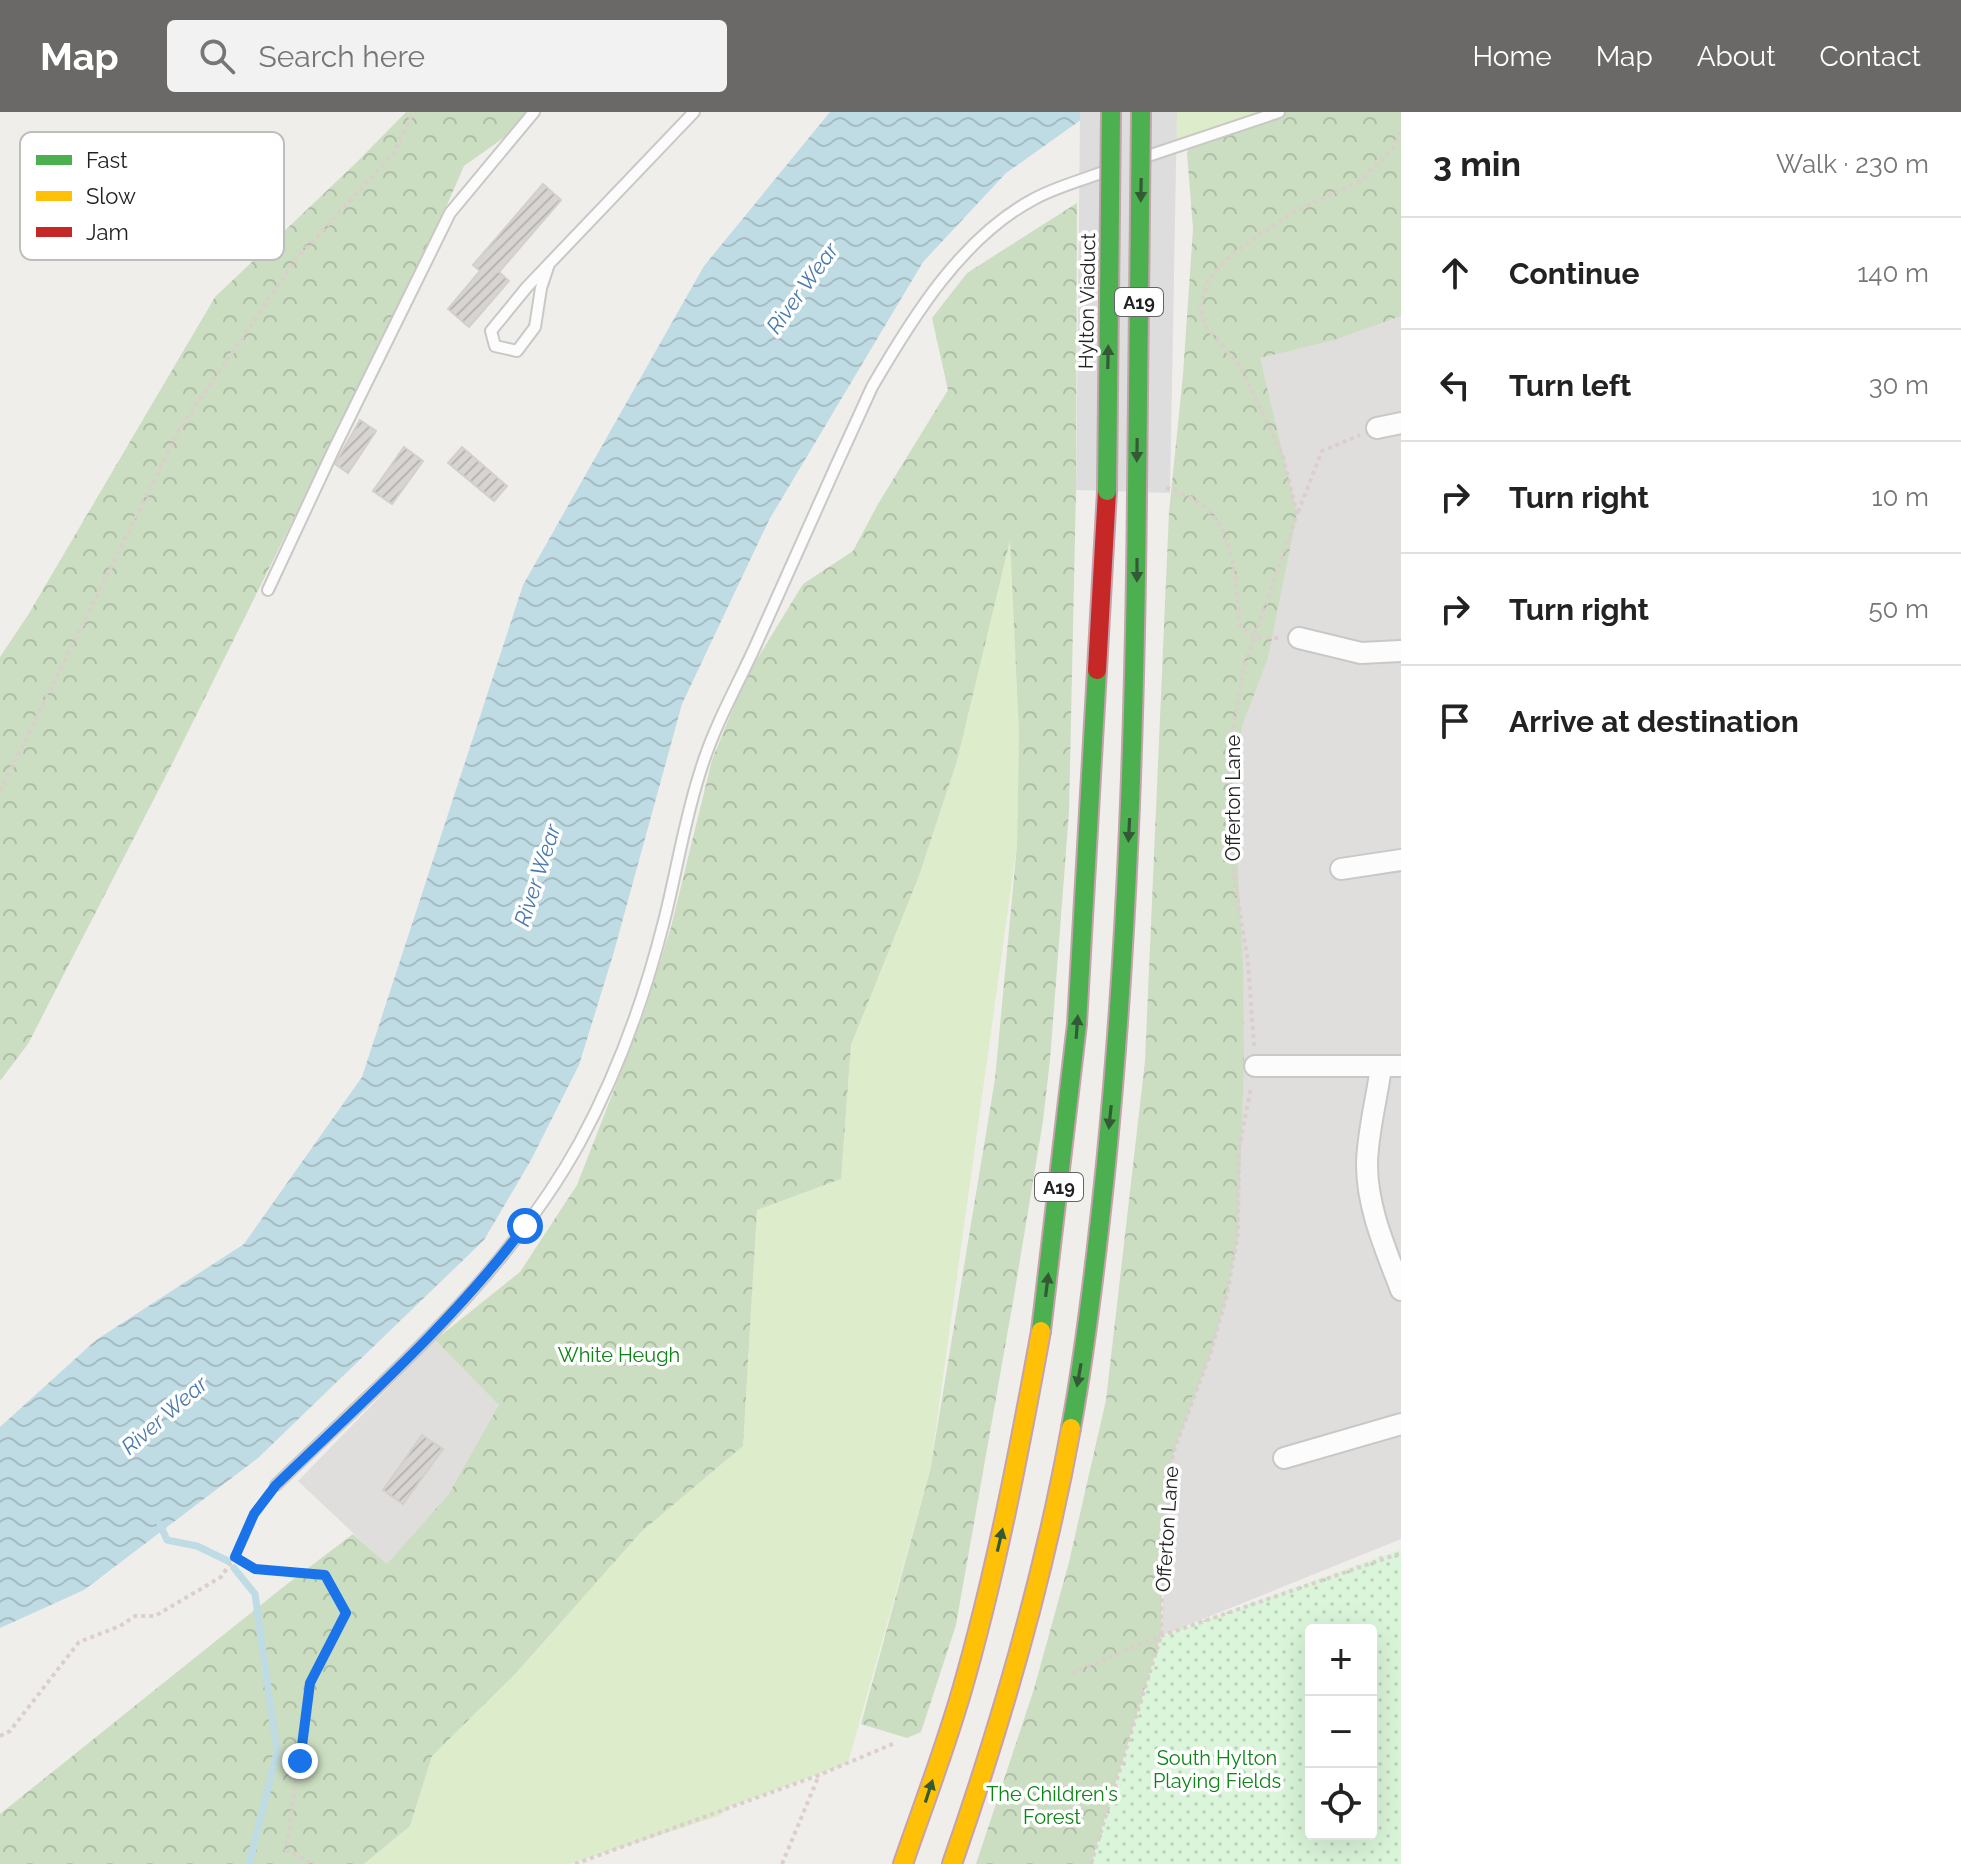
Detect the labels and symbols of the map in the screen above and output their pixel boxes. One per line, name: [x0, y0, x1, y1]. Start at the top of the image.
legend: [20, 132, 284, 260]
text: Fast: [86, 147, 128, 173]
one-way arrow: [1134, 178, 1147, 203]
text: Slow: [86, 183, 136, 209]
text: Jam: [86, 219, 129, 245]
street label: Hylton Viaduct: [1074, 232, 1100, 369]
water label: River Wear: [760, 236, 844, 338]
road number: A19: [1115, 288, 1163, 316]
one-way arrow: [1102, 344, 1114, 369]
one-way arrow: [1131, 438, 1144, 463]
one-way arrow: [1130, 558, 1143, 583]
street label: Offerton Lane: [1221, 735, 1245, 861]
one-way arrow: [1123, 818, 1136, 843]
water label: River Wear: [508, 819, 566, 929]
one-way arrow: [1071, 1014, 1084, 1039]
one-way arrow: [1104, 1105, 1117, 1130]
road number: A19: [1035, 1173, 1083, 1201]
route start: [507, 1208, 543, 1244]
one-way arrow: [1041, 1272, 1054, 1297]
park label: White Heugh: [558, 1343, 680, 1367]
one-way arrow: [1072, 1363, 1085, 1388]
water label: River Wear: [116, 1370, 213, 1459]
street label: Offerton Lane: [1151, 1465, 1183, 1593]
one-way arrow: [994, 1528, 1007, 1553]
route end: [282, 1743, 318, 1779]
park label: South Hylton Playing Fields: [1153, 1746, 1281, 1793]
one-way arrow: [924, 1778, 936, 1802]
park label: The Children's Forest: [986, 1782, 1118, 1829]

